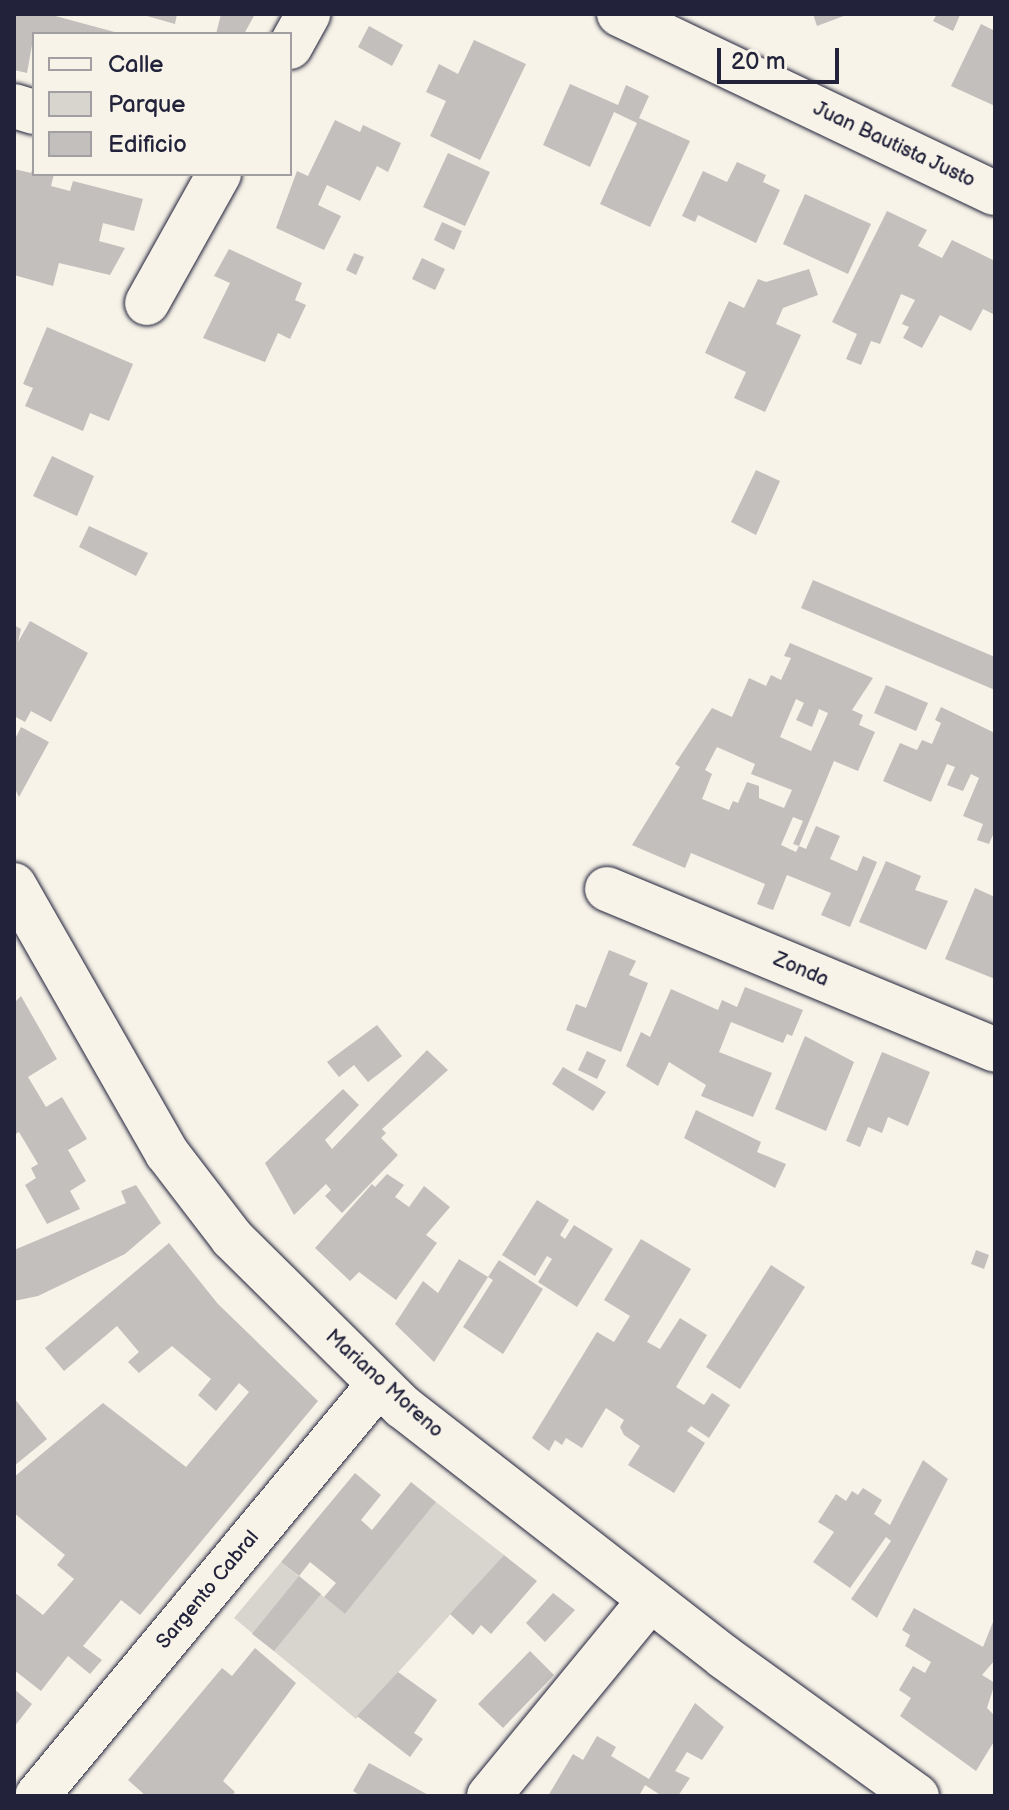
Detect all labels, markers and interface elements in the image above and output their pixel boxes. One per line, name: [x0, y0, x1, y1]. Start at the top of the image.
legend: [32, 32, 292, 176]
scale bar: [721, 32, 843, 82]
text: 20 m: [731, 47, 786, 76]
text: Calle: [108, 50, 163, 79]
text: Parque: [108, 90, 186, 119]
street label: Juan Bautista Justo: [809, 97, 979, 193]
text: Edificio: [108, 130, 187, 159]
street label: Zonda: [770, 948, 832, 992]
street label: Mariano Moreno: [320, 1325, 448, 1443]
street label: Sargento Cabral: [152, 1526, 264, 1654]

